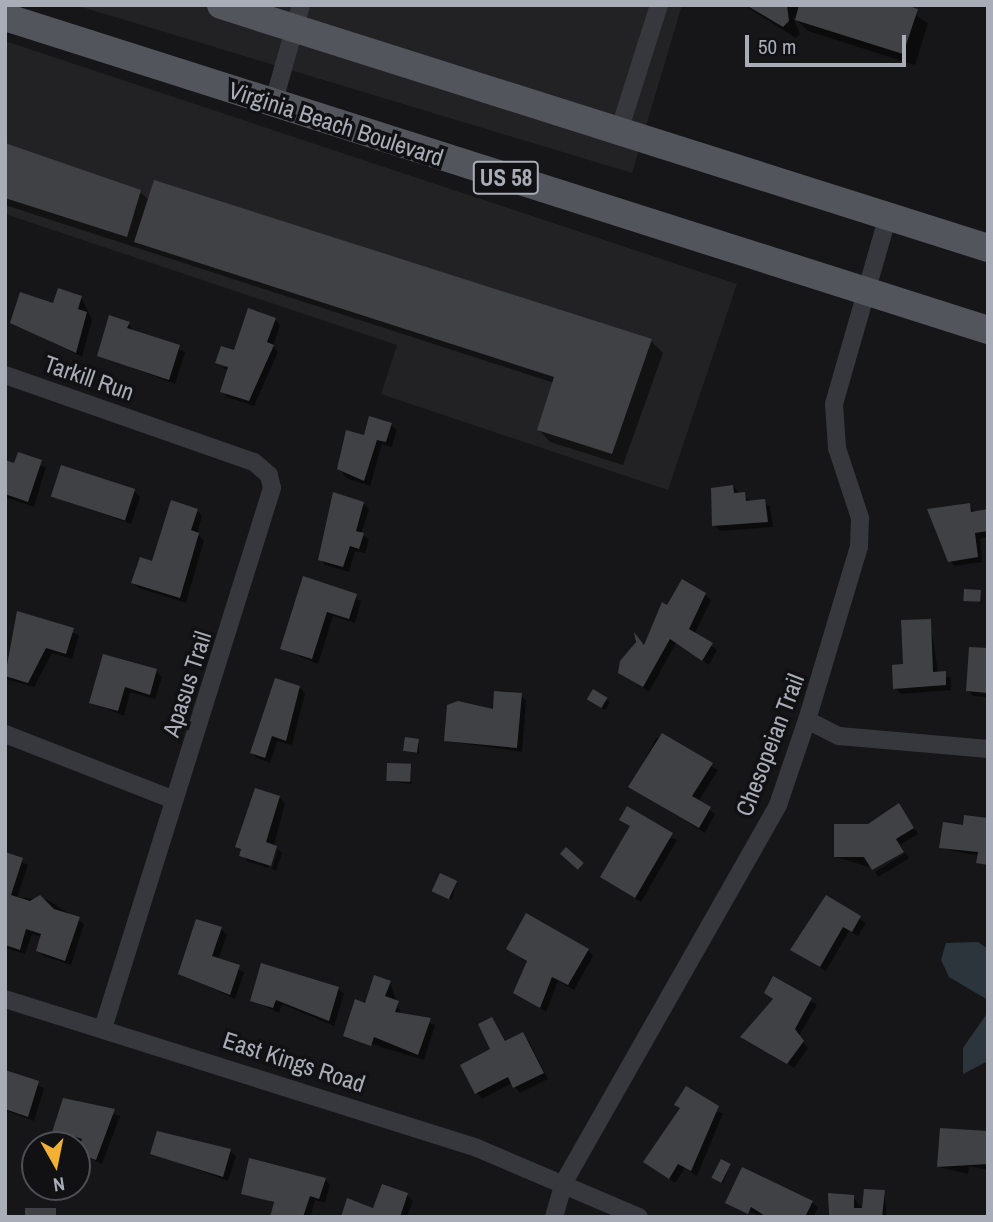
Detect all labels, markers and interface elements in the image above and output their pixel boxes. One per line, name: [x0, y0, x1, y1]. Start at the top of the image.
scale bar: [748, 21, 909, 65]
text: 50 m: [758, 32, 796, 61]
street label: Virginia Beach Boulevard: [225, 76, 447, 172]
road number: US 58: [473, 158, 539, 197]
street label: Tarkill Run: [40, 349, 138, 407]
street label: Apasus Trail: [156, 627, 218, 741]
street label: Chesopeian Trail: [730, 670, 810, 820]
street label: East Kings Road: [219, 1025, 369, 1099]
north arrow: [21, 1131, 91, 1201]
text: N: [51, 1171, 67, 1198]

